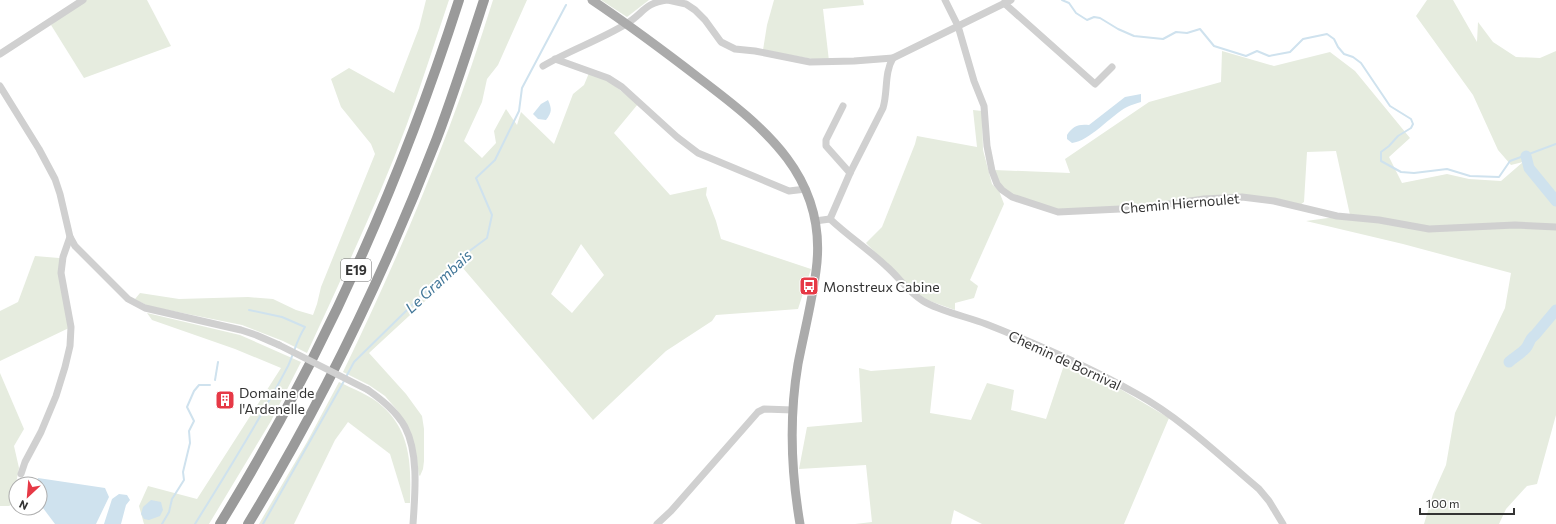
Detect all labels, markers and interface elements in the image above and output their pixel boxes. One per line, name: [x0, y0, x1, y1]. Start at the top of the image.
street label: Chemin Hiernoulet: [1120, 189, 1240, 217]
water label: Le Grambais: [401, 245, 475, 316]
road number: E19: [341, 259, 371, 281]
bus stop icon: Monstreux Cabine: [798, 275, 820, 297]
place label: Monstreux Cabine: [823, 278, 940, 295]
street label: Chemin de Bornival: [1006, 326, 1124, 394]
place label: Domaine de l'Ardenelle: [239, 384, 314, 417]
building icon: Domaine de l'Ardenelle: [214, 389, 236, 411]
north arrow: [8, 476, 48, 516]
scale bar: [1420, 490, 1514, 516]
text: 100 m: [1426, 496, 1460, 510]
text: N: [17, 498, 30, 513]

